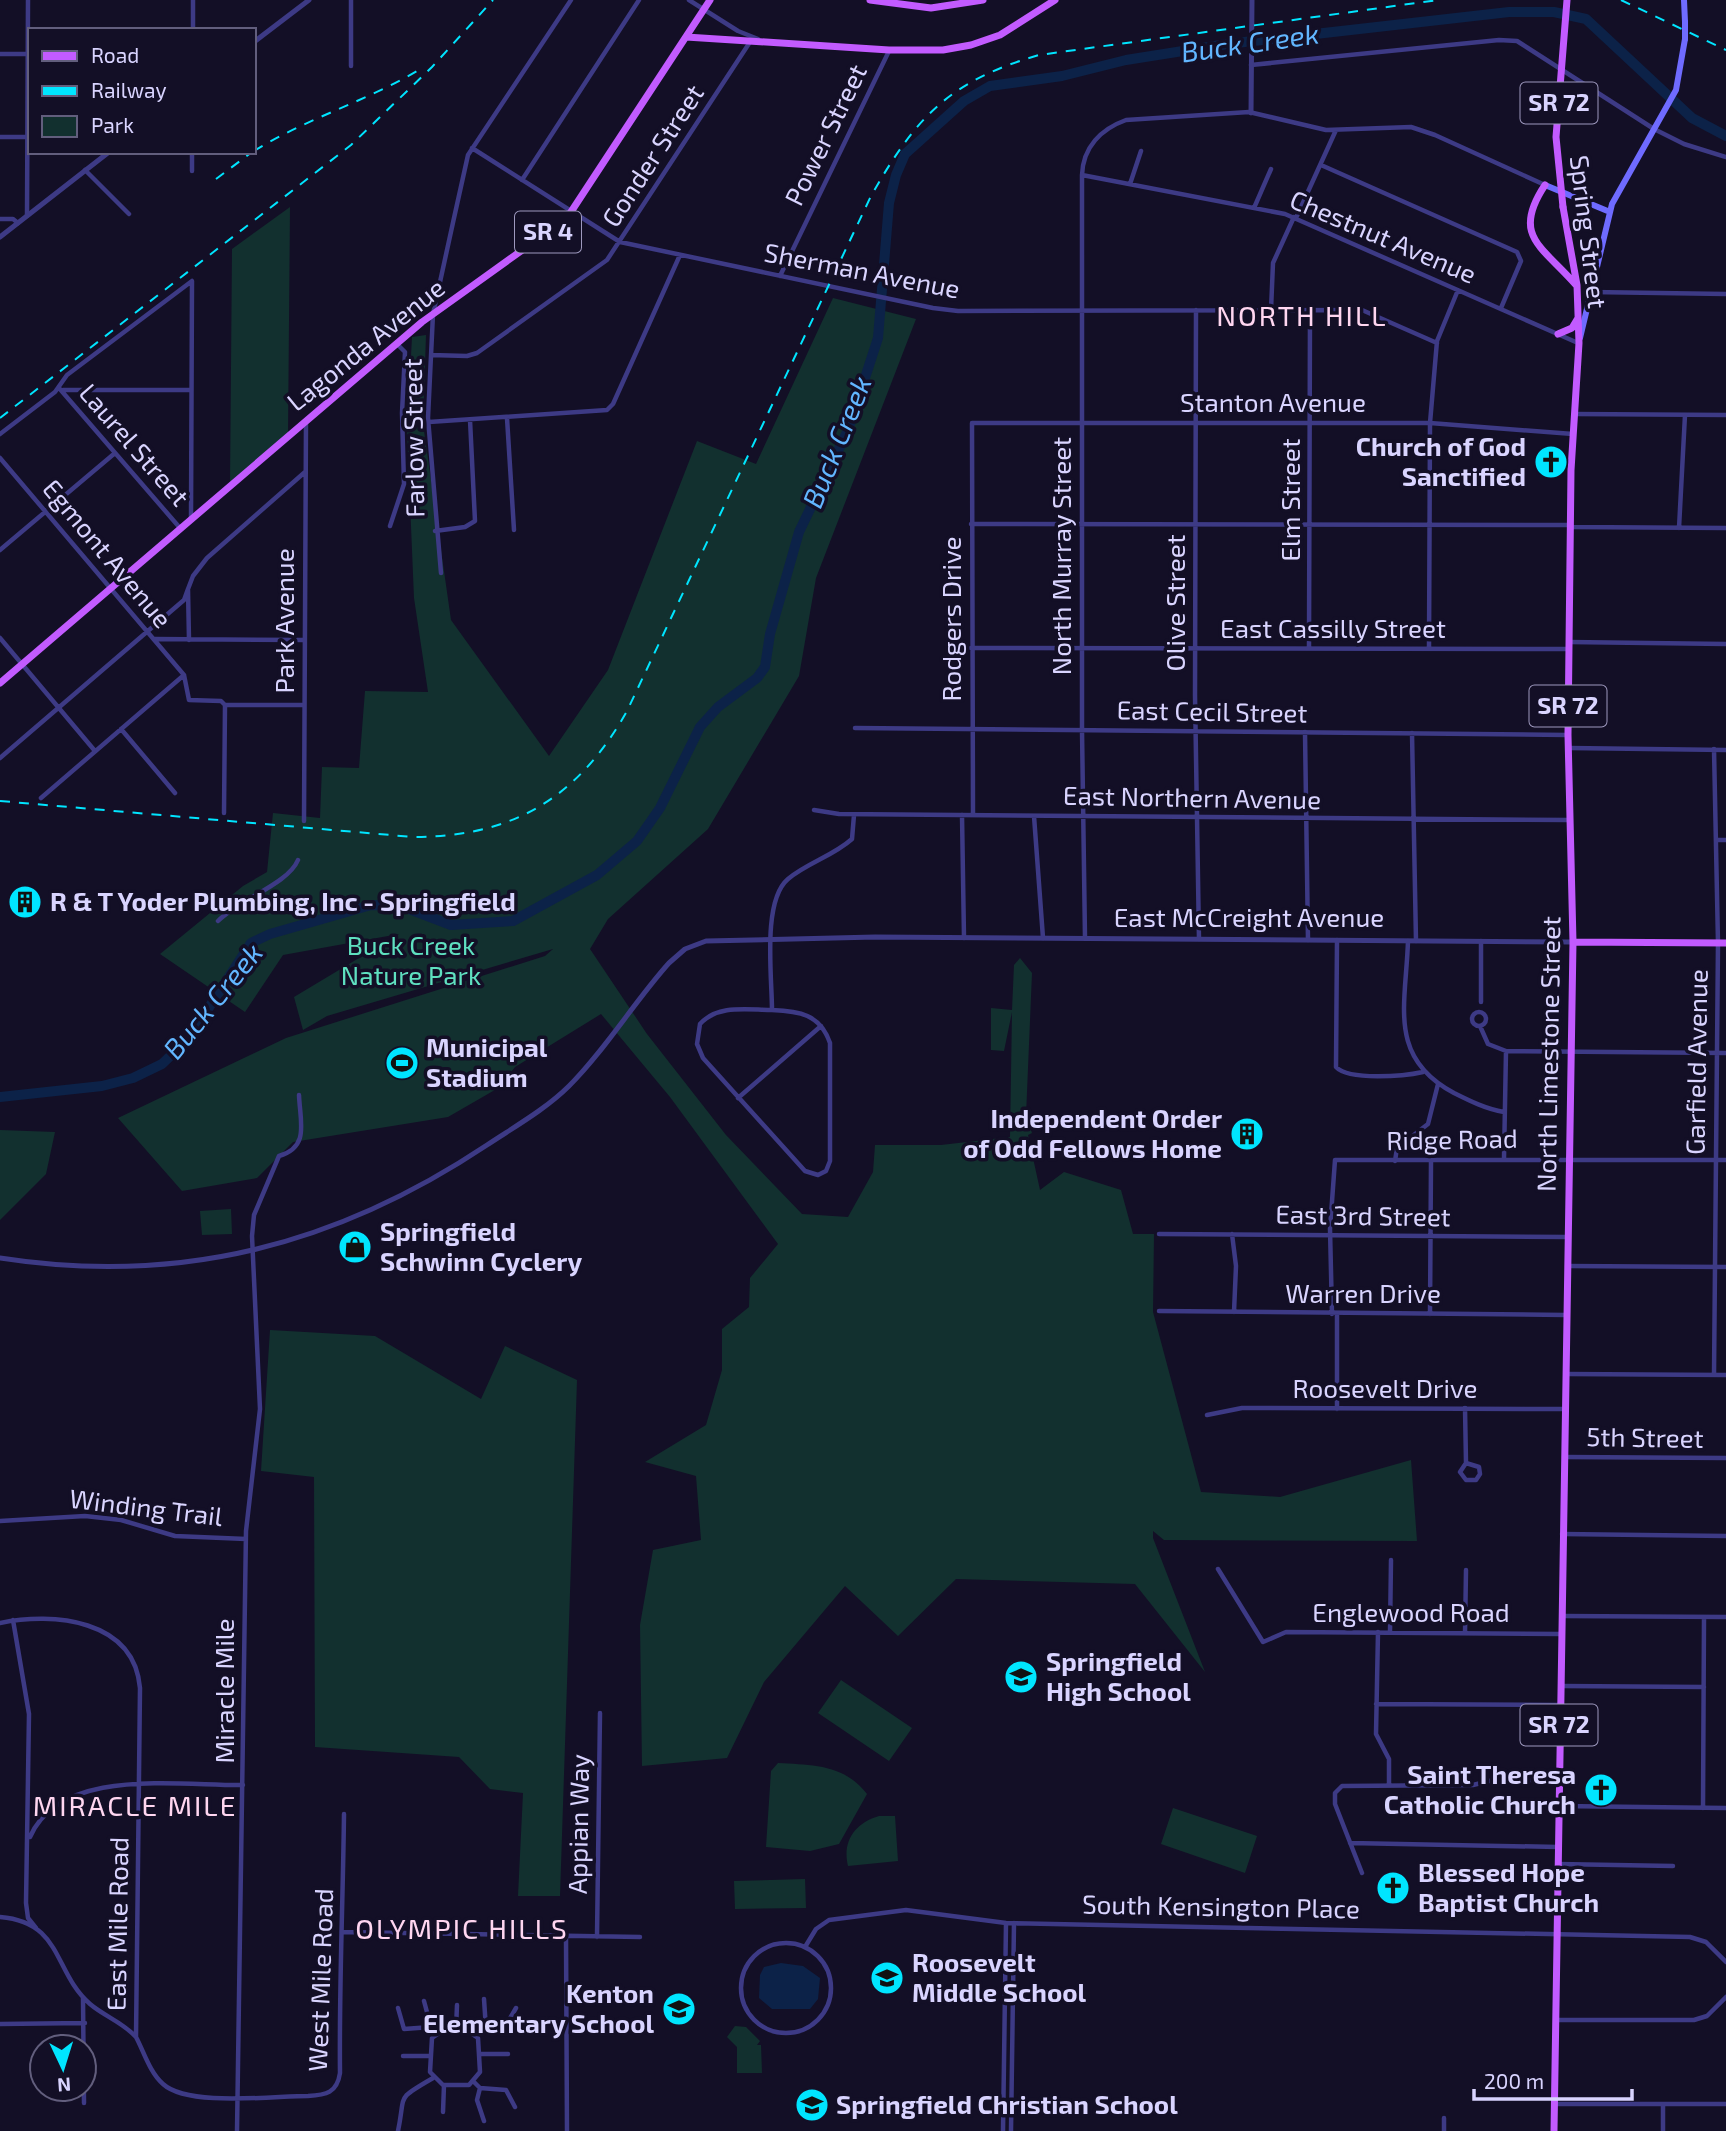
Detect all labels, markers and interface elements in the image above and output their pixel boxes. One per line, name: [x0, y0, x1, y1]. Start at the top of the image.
water label: Buck Creek: [1179, 16, 1321, 69]
legend: [28, 28, 256, 154]
text: Road: [91, 42, 139, 67]
street label: Power Street: [777, 59, 872, 210]
text: Railway: [91, 77, 167, 102]
street label: Gonder Street: [594, 78, 709, 232]
road number: SR 72: [1520, 82, 1598, 124]
text: Park: [91, 112, 134, 137]
street label: Spring Street: [1565, 153, 1614, 310]
street label: Chestnut Avenue: [1286, 182, 1481, 289]
road number: SR 4: [515, 212, 581, 253]
street label: Sherman Avenue: [762, 235, 963, 304]
street label: Lagonda Avenue: [280, 271, 450, 417]
district label: NORTH HILL: [1216, 298, 1388, 332]
street label: Farlow Street: [396, 358, 429, 518]
water label: Buck Creek: [794, 371, 878, 512]
street label: Laurel Street: [74, 377, 197, 511]
street label: Stanton Avenue: [1180, 386, 1366, 417]
place label: Church of God Sanctified: [1356, 430, 1526, 491]
street label: North Murray Street: [1045, 437, 1076, 675]
street label: Elm Street: [1274, 438, 1305, 562]
church icon: Church of God Sanctified: [1532, 443, 1570, 481]
street label: Egmont Avenue: [37, 473, 179, 633]
street label: Olive Street: [1159, 534, 1190, 672]
street label: Rodgers Drive: [935, 536, 966, 702]
street label: Park Avenue: [268, 548, 299, 694]
street label: East Cassilly Street: [1220, 612, 1446, 643]
road number: SR 72: [1530, 686, 1606, 726]
street label: East Cecil Street: [1116, 693, 1308, 728]
street label: East Northern Avenue: [1063, 779, 1321, 814]
building icon: R & T Yoder Plumbing, Inc - Springfield: [6, 883, 44, 921]
place label: R & T Yoder Plumbing, Inc - Springfield: [50, 885, 516, 916]
street label: East McCreight Avenue: [1114, 901, 1384, 932]
street label: North Limestone Street: [1530, 916, 1565, 1192]
park label: Buck Creek Nature Park: [341, 929, 481, 990]
water label: Buck Creek: [155, 936, 269, 1065]
street label: Garfield Avenue: [1678, 969, 1713, 1155]
place label: Municipal Stadium: [426, 1031, 548, 1092]
sports icon: Municipal Stadium: [383, 1044, 421, 1082]
place label: Independent Order of Odd Fellows Home: [963, 1102, 1222, 1163]
building icon: Independent Order of Odd Fellows Home: [1228, 1115, 1266, 1153]
street label: Ridge Road: [1386, 1122, 1518, 1155]
street label: East 3rd Street: [1275, 1197, 1451, 1232]
place label: Springfield Schwinn Cyclery: [380, 1215, 582, 1277]
shop icon: Springfield Schwinn Cyclery: [336, 1228, 374, 1266]
street label: Warren Drive: [1285, 1277, 1441, 1308]
street label: Roosevelt Drive: [1292, 1372, 1478, 1403]
street label: 5th Street: [1586, 1420, 1704, 1453]
street label: Winding Trail: [68, 1482, 225, 1531]
street label: Englewood Road: [1312, 1596, 1510, 1627]
street label: Miracle Mile: [208, 1618, 239, 1764]
place label: Springfield High School: [1046, 1645, 1191, 1706]
school or university icon: Springfield High School: [1002, 1658, 1040, 1696]
road number: SR 72: [1520, 1704, 1598, 1745]
street label: Appian Way: [561, 1753, 594, 1894]
place label: Saint Theresa Catholic Church: [1384, 1758, 1576, 1819]
church icon: Saint Theresa Catholic Church: [1582, 1771, 1620, 1809]
district label: MIRACLE MILE: [33, 1788, 237, 1822]
street label: East Mile Road: [99, 1837, 134, 2011]
place label: Blessed Hope Baptist Church: [1418, 1856, 1599, 1917]
church icon: Blessed Hope Baptist Church: [1374, 1869, 1412, 1907]
street label: West Mile Road: [301, 1888, 338, 2072]
street label: South Kensington Place: [1082, 1888, 1360, 1923]
district label: OLYMPIC HILLS: [355, 1911, 569, 1945]
place label: Roosevelt Middle School: [912, 1946, 1087, 2007]
school or university icon: Roosevelt Middle School: [868, 1959, 906, 1997]
place label: Kenton Elementary School: [423, 1977, 654, 2039]
school or university icon: Kenton Elementary School: [660, 1990, 698, 2028]
north arrow: [28, 2033, 98, 2103]
scale bar: [1474, 2058, 1632, 2102]
text: 200 m: [1484, 2068, 1544, 2093]
text: N: [57, 2074, 72, 2097]
school or university icon: Springfield Christian School: [793, 2086, 831, 2124]
place label: Springfield Christian School: [836, 2088, 1178, 2119]

